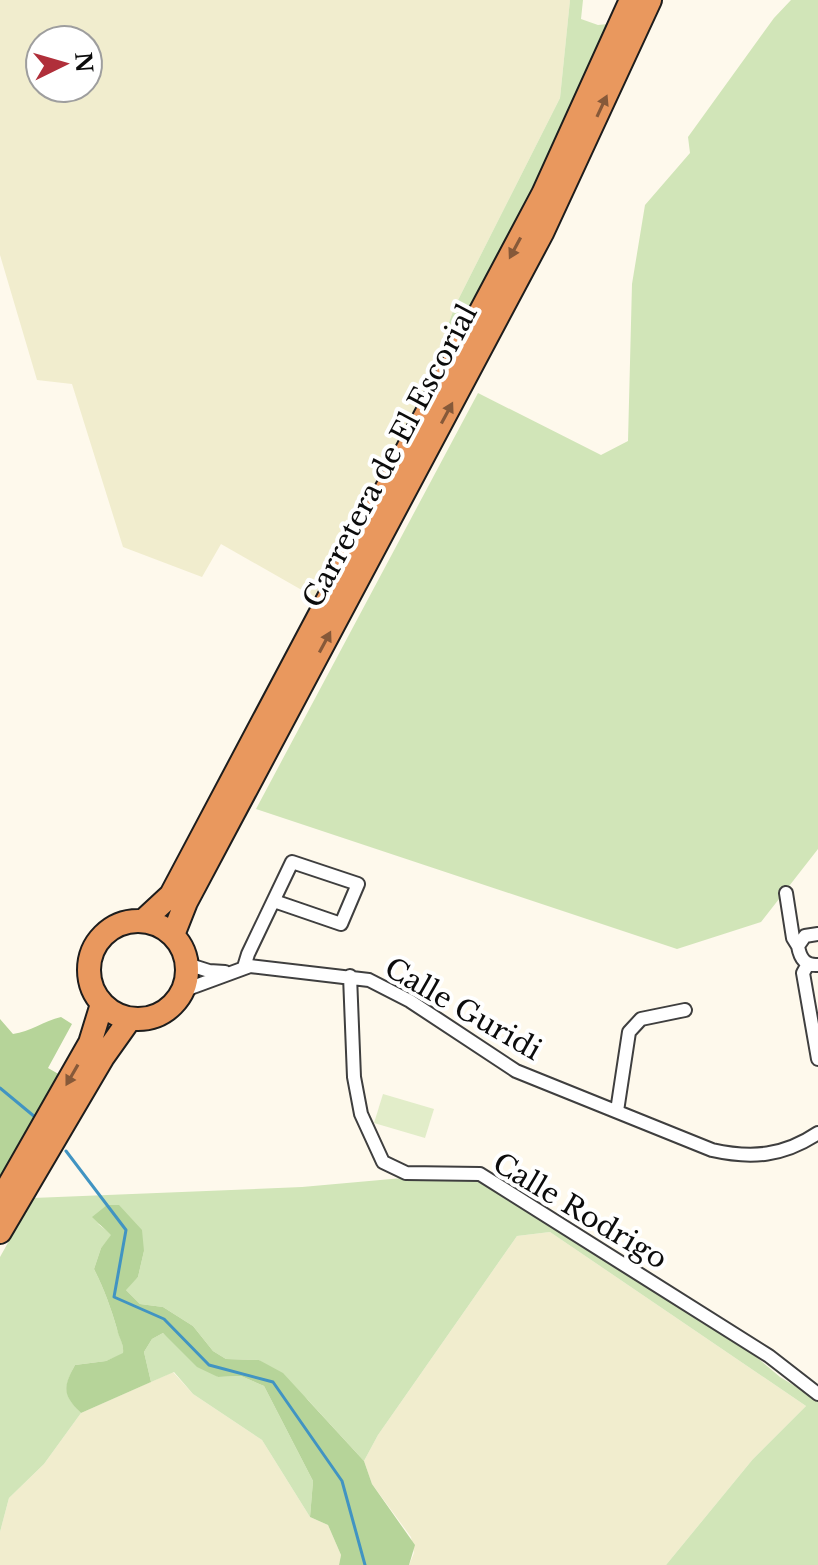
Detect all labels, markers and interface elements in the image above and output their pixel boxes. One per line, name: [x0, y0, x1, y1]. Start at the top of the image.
north arrow: [24, 24, 104, 104]
text: N: [69, 51, 98, 74]
one-way arrow: [595, 94, 609, 118]
one-way arrow: [508, 236, 521, 259]
street label: Carretera de El Escorial: [295, 299, 485, 613]
one-way arrow: [440, 401, 453, 424]
one-way arrow: [317, 631, 331, 653]
street label: Calle Guridi: [379, 950, 547, 1068]
one-way arrow: [65, 1064, 79, 1086]
street label: Calle Rodrigo: [487, 1145, 673, 1277]

